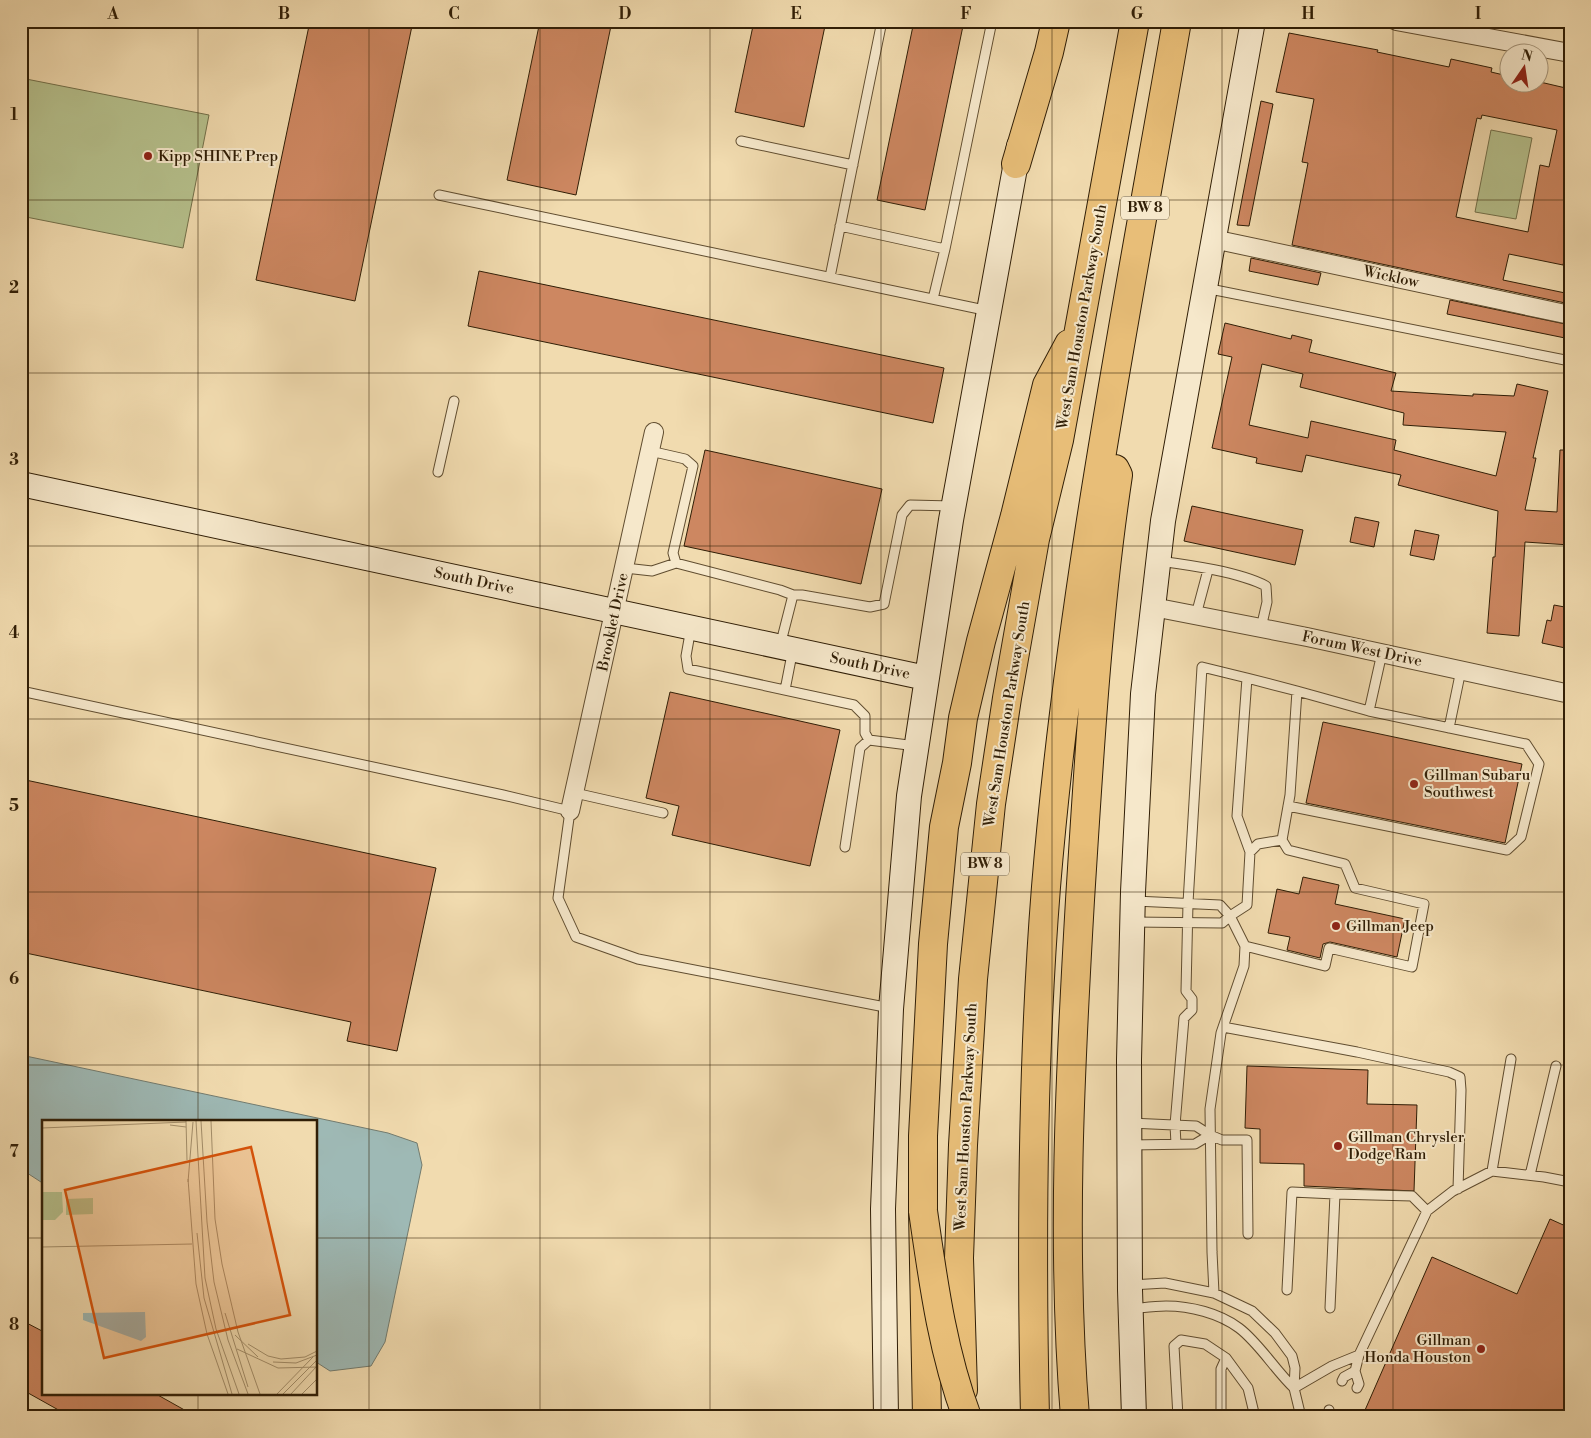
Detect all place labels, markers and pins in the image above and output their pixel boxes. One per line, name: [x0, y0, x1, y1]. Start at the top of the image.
place label: Kipp SHINE Prep: [158, 147, 278, 166]
marker: Kipp SHINE Prep: [142, 150, 154, 162]
place label: Gillman Subaru Southwest: [1424, 766, 1531, 802]
marker: Gillman Subaru Southwest: [1408, 778, 1420, 790]
place label: Gillman Jeep: [1346, 917, 1434, 936]
marker: Gillman Jeep: [1330, 920, 1342, 932]
place label: Gillman Chrysler Dodge Ram: [1348, 1128, 1465, 1164]
marker: Gillman Chrysler Dodge Ram: [1332, 1140, 1344, 1152]
place label: Gillman Honda Houston: [1364, 1331, 1471, 1367]
marker: Gillman Honda Houston: [1475, 1343, 1487, 1355]

